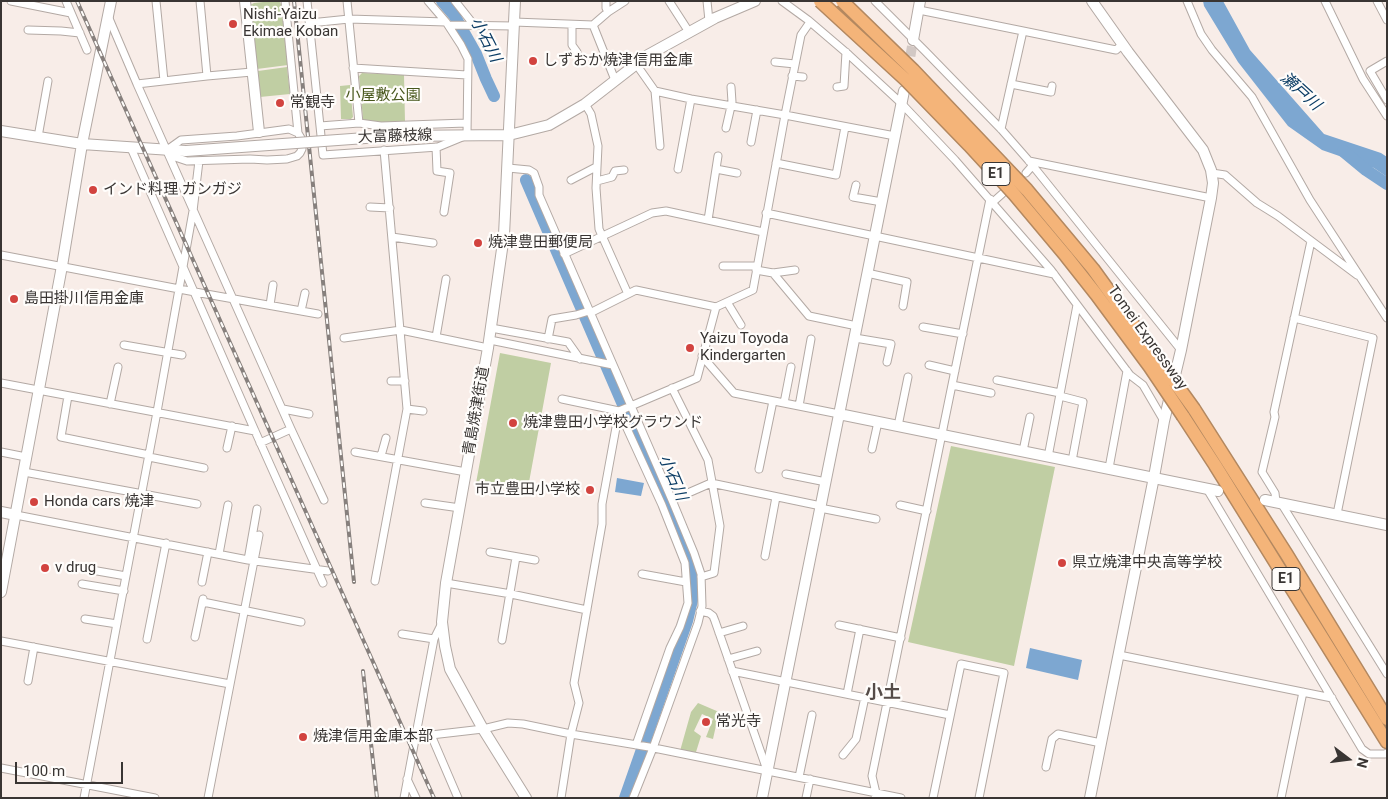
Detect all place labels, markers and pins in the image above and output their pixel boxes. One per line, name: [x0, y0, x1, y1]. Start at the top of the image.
place label: Nishi-Yaizu Ekimae Koban: [243, 6, 338, 41]
marker: Nishi-Yaizu Ekimae Koban: [227, 18, 239, 30]
place label: しずおか焼津信用金庫: [543, 52, 693, 70]
marker: しずおか焼津信用金庫: [527, 55, 539, 67]
place label: 常観寺: [290, 94, 335, 112]
marker: 常観寺: [274, 97, 286, 109]
place label: インド料理 ガンガジ: [103, 181, 242, 199]
marker: インド料理 ガンガジ: [87, 184, 99, 196]
place label: 焼津豊田郵便局: [488, 234, 593, 252]
marker: 焼津豊田郵便局: [472, 237, 484, 249]
place label: 島田掛川信用金庫: [24, 290, 144, 308]
marker: 島田掛川信用金庫: [8, 293, 20, 305]
place label: Yaizu Toyoda Kindergarten: [700, 330, 789, 365]
marker: Yaizu Toyoda Kindergarten: [684, 342, 696, 354]
place label: 焼津豊田小学校グラウンド: [523, 414, 703, 432]
marker: 焼津豊田小学校グラウンド: [507, 417, 519, 429]
place label: 市立豊田小学校: [475, 481, 580, 499]
marker: 市立豊田小学校: [584, 484, 596, 496]
place label: Honda cars 焼津: [44, 493, 154, 511]
marker: Honda cars 焼津: [28, 496, 40, 508]
place label: 県立焼津中央高等学校: [1072, 554, 1222, 572]
marker: 県立焼津中央高等学校: [1056, 557, 1068, 569]
place label: v drug: [55, 559, 96, 577]
marker: v drug: [39, 562, 51, 574]
place label: 常光寺: [716, 713, 761, 731]
marker: 常光寺: [700, 716, 712, 728]
place label: 焼津信用金庫本部: [313, 728, 433, 746]
marker: 焼津信用金庫本部: [297, 731, 309, 743]

